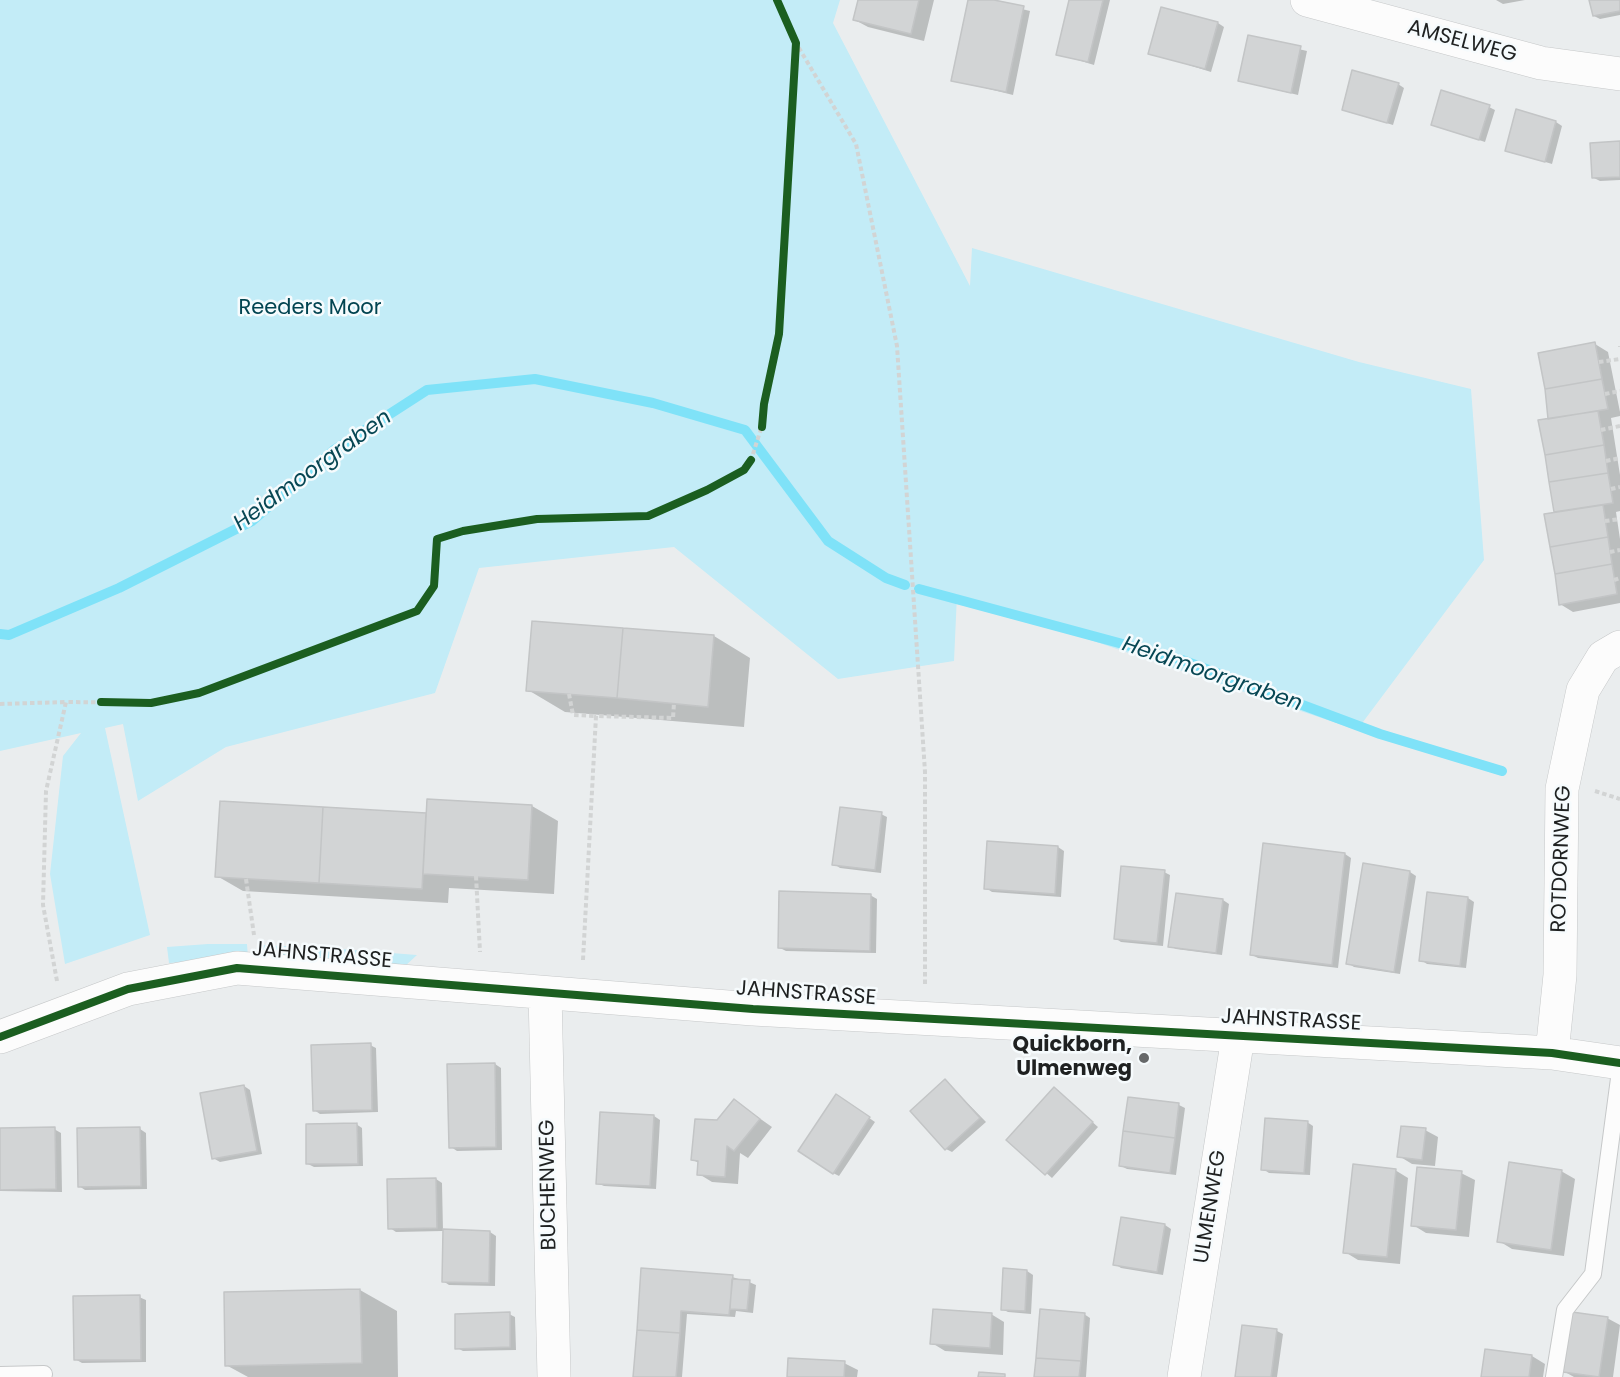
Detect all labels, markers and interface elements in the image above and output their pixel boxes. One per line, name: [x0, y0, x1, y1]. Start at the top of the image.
street label: AMSELWEG: [1405, 15, 1519, 69]
park label: Reeders Moor: [238, 296, 382, 322]
water label: Heidmoorgraben: [229, 405, 397, 537]
water label: Heidmoorgraben: [1118, 632, 1306, 718]
street label: ROTDORNWEG: [1547, 785, 1577, 933]
street label: JAHNSTRASSE: [251, 937, 393, 975]
street label: JAHNSTRASSE: [735, 977, 877, 1011]
street label: JAHNSTRASSE: [1220, 1005, 1362, 1037]
place label: Quickborn, Ulmenweg: [1013, 1033, 1132, 1083]
marker: Quickborn, Ulmenweg: [1137, 1051, 1151, 1065]
street label: BUCHENWEG: [535, 1119, 563, 1251]
street label: ULMENWEG: [1190, 1148, 1232, 1266]

